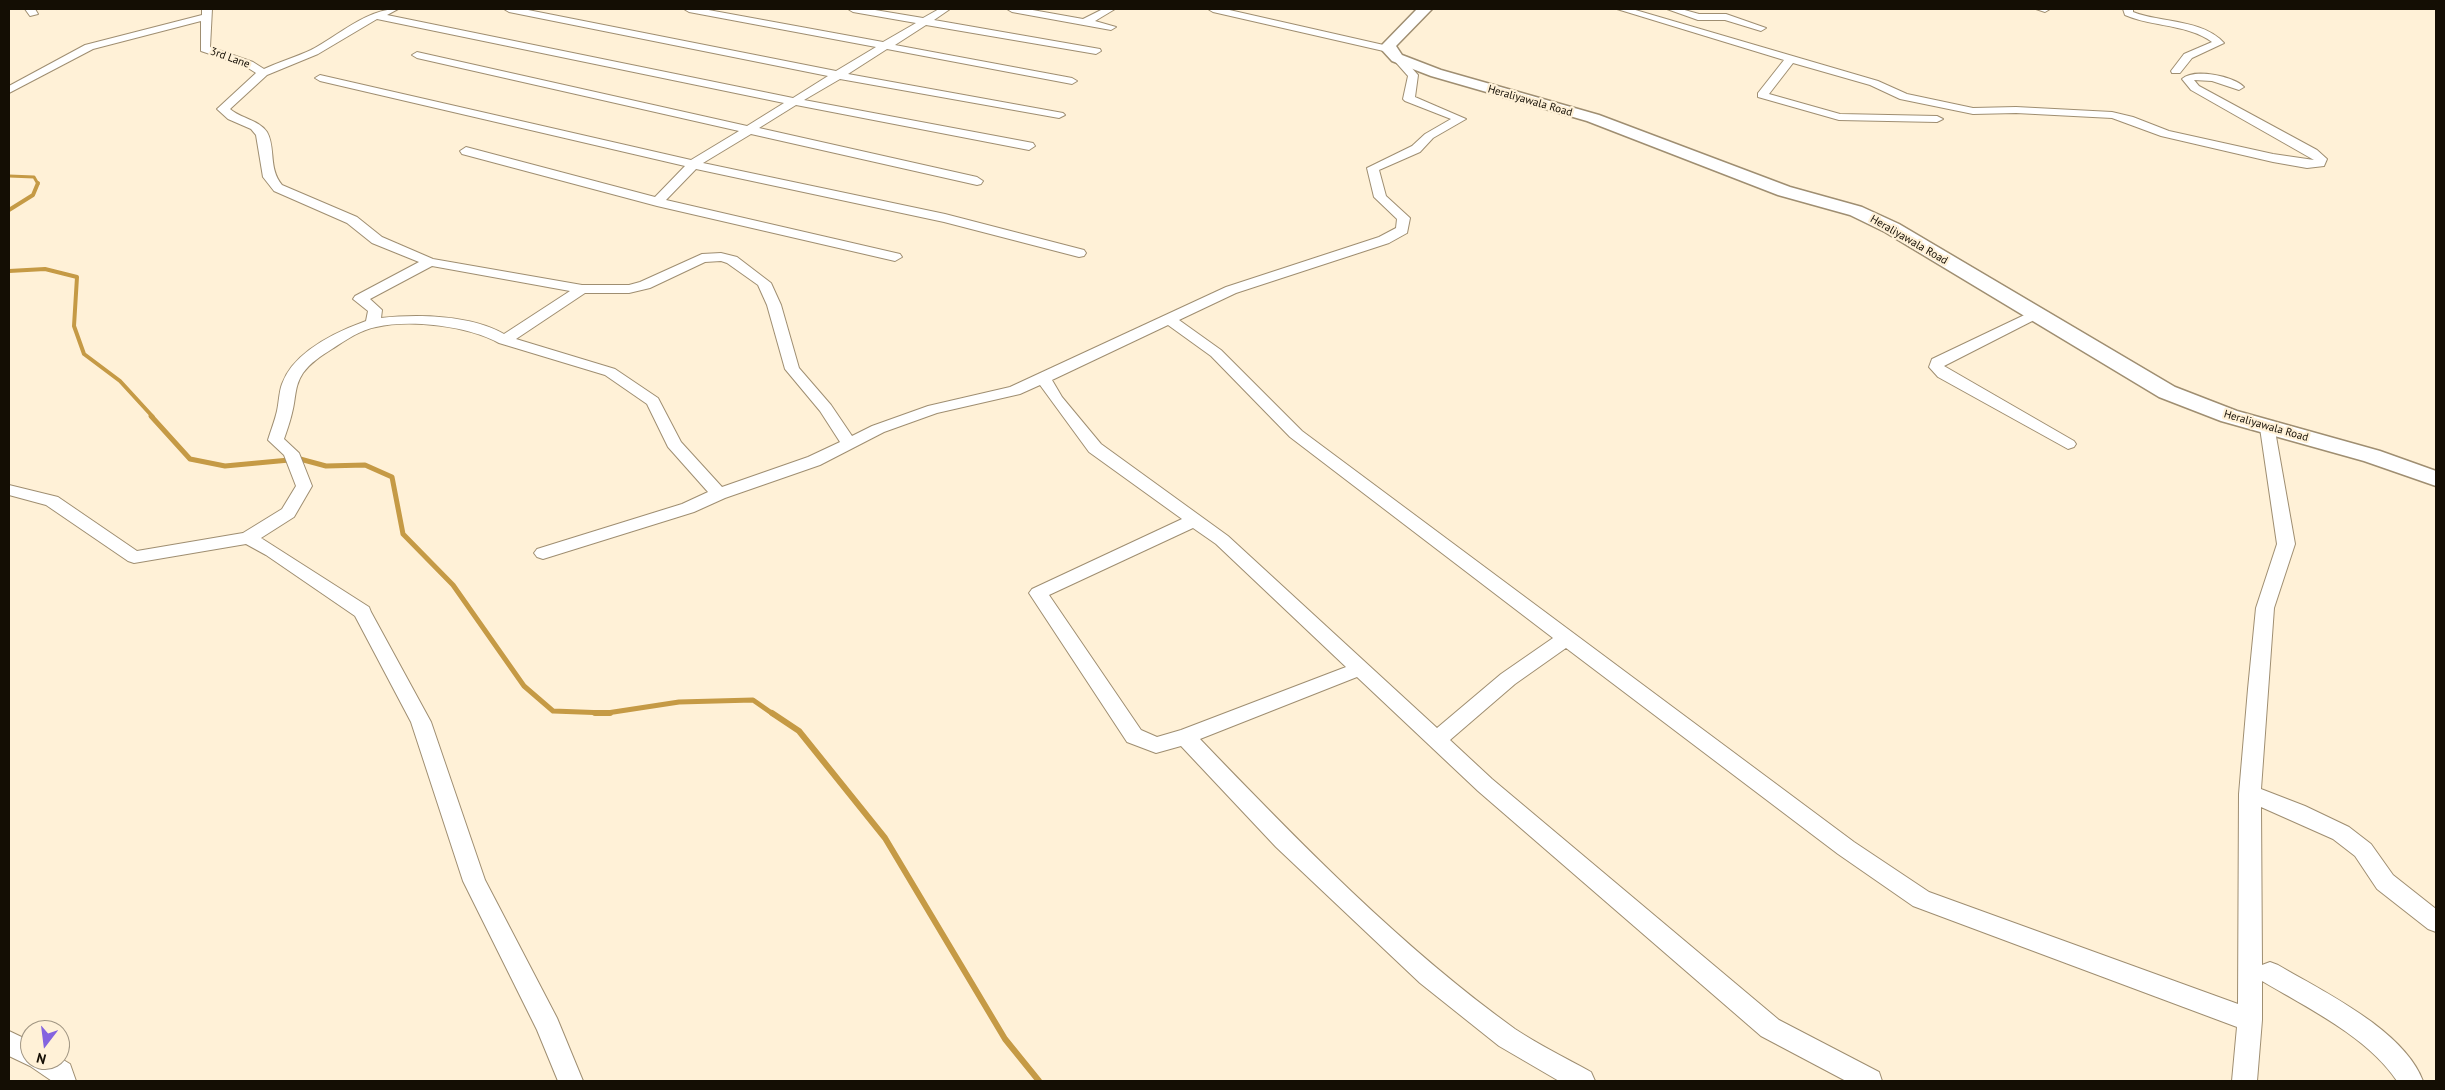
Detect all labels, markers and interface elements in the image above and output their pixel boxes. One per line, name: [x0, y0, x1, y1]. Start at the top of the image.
street label: 3rd Lane: [208, 45, 252, 71]
street label: Heraliyawala Road: [1486, 83, 1574, 119]
street label: Heraliyawala Road: [1868, 212, 1950, 268]
street label: Heraliyawala Road: [2222, 408, 2310, 444]
north arrow: [20, 1020, 70, 1070]
text: N: [35, 1049, 48, 1068]

